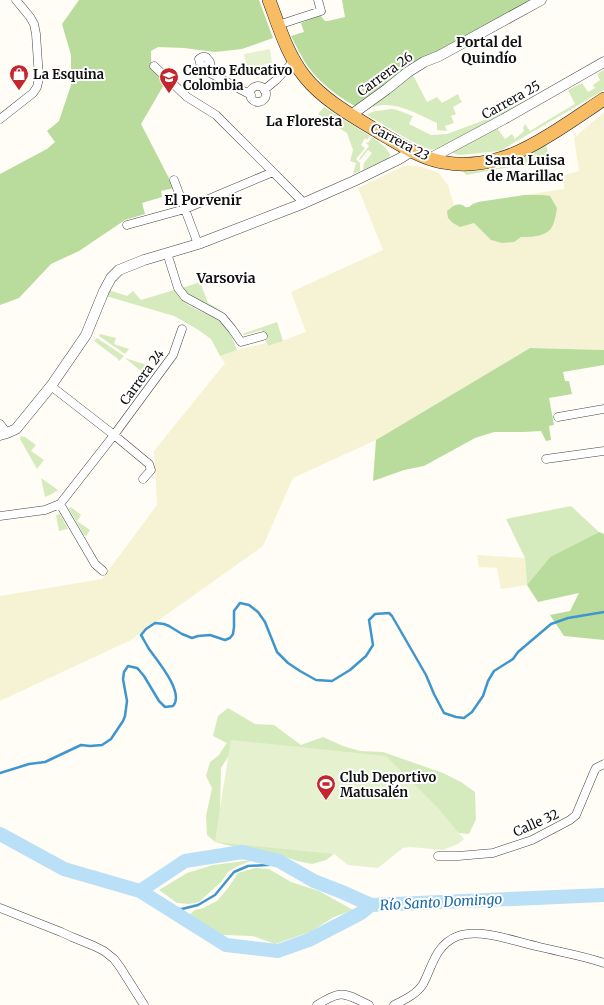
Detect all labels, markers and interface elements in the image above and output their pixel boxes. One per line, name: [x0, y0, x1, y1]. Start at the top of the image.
district label: Portal del Quindío: [456, 33, 523, 67]
street label: Carrera 26: [354, 48, 416, 100]
place label: Centro Educativo Colombia: [183, 62, 293, 94]
shop icon: La Esquina: [8, 63, 30, 91]
place label: La Esquina: [33, 66, 104, 83]
school or university icon: Centro Educativo Colombia: [158, 66, 180, 94]
street label: Carrera 25: [479, 77, 543, 123]
district label: La Floresta: [266, 112, 343, 130]
street label: Carrera 23: [368, 119, 432, 165]
district label: Santa Luisa de Marillac: [485, 151, 565, 185]
district label: El Porvenir: [164, 191, 242, 209]
district label: Varsovia: [195, 269, 256, 287]
street label: Carrera 24: [116, 346, 168, 408]
place label: Club Deportivo Matusalén: [340, 769, 436, 801]
sports icon: Club Deportivo Matusalén: [315, 773, 337, 801]
street label: Calle 32: [510, 805, 562, 841]
water label: Río Santo Domingo: [379, 890, 503, 914]

